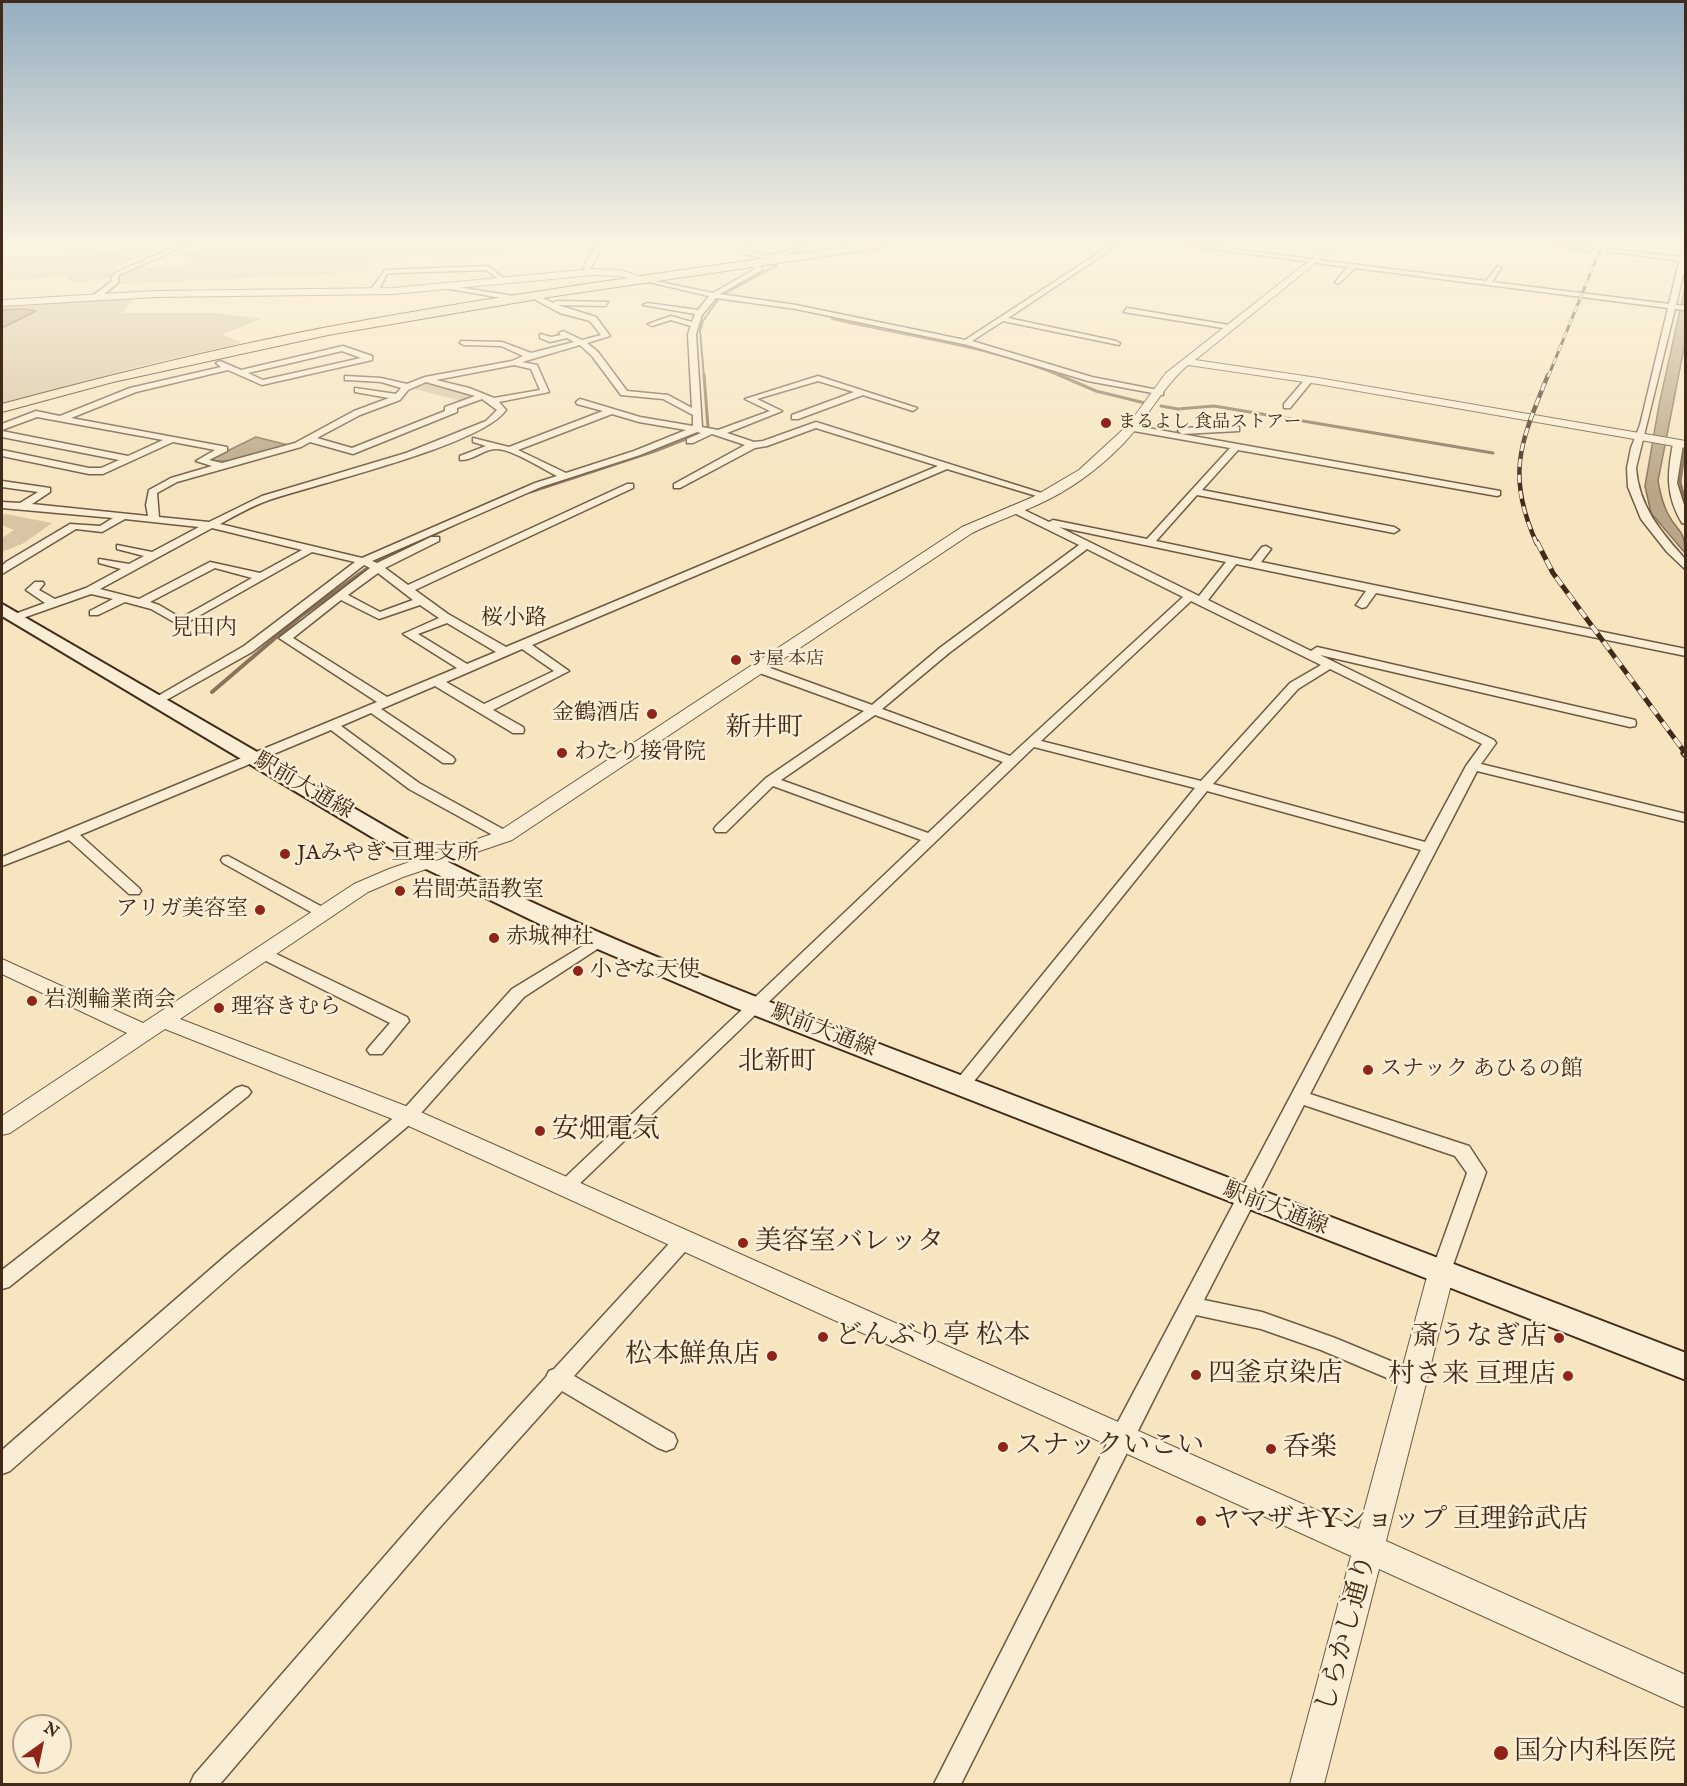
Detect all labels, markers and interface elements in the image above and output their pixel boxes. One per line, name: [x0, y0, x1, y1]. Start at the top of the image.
place label: まるよし 食品ストアー: [1118, 412, 1301, 434]
marker: まるよし 食品ストアー: [1099, 416, 1113, 430]
district label: 桜小路: [481, 606, 547, 632]
district label: 見田内: [171, 616, 237, 642]
place label: す屋 本店: [748, 649, 824, 671]
marker: す屋 本店: [729, 653, 743, 667]
place label: 金鶴酒店: [552, 701, 640, 727]
marker: 金鶴酒店: [645, 707, 659, 721]
district label: 新井町: [725, 714, 803, 746]
place label: わたり接骨院: [574, 740, 706, 766]
marker: わたり接骨院: [555, 746, 569, 760]
street label: 駅前大通線: [249, 748, 357, 826]
place label: JAみやぎ 亘理支所: [297, 841, 479, 867]
marker: JAみやぎ 亘理支所: [278, 847, 292, 861]
place label: 岩間英語教室: [412, 878, 544, 904]
marker: 岩間英語教室: [393, 884, 407, 898]
place label: アリガ美容室: [116, 897, 248, 923]
marker: アリガ美容室: [253, 903, 267, 917]
place label: 赤城神社: [506, 925, 594, 951]
marker: 赤城神社: [487, 931, 501, 945]
place label: 小さな天使: [590, 958, 700, 984]
marker: 小さな天使: [571, 964, 585, 978]
place label: 岩渕輪業商会: [44, 988, 176, 1014]
marker: 岩渕輪業商会: [25, 994, 39, 1008]
place label: 理容きむら: [231, 995, 341, 1021]
street label: 駅前大通線: [767, 1000, 879, 1064]
marker: 理容きむら: [212, 1001, 226, 1015]
district label: 北新町: [738, 1048, 816, 1080]
place label: スナック あひるの館: [1380, 1057, 1583, 1083]
marker: スナック あひるの館: [1361, 1063, 1375, 1077]
place label: 安畑電気: [552, 1115, 660, 1147]
marker: 安畑電気: [533, 1124, 547, 1138]
street label: 駅前大通線: [1219, 1178, 1331, 1242]
place label: 美容室バレッタ: [755, 1227, 944, 1259]
marker: 美容室バレッタ: [736, 1236, 750, 1250]
place label: どんぶり亭 松本: [835, 1321, 1030, 1353]
place label: 斎うなぎ店: [1412, 1322, 1547, 1354]
marker: どんぶり亭 松本: [816, 1330, 830, 1344]
marker: 斎うなぎ店: [1552, 1331, 1566, 1345]
place label: 松本鮮魚店: [625, 1340, 760, 1372]
marker: 松本鮮魚店: [765, 1349, 779, 1363]
place label: 四釜京染店: [1208, 1359, 1343, 1391]
place label: 村さ来 亘理店: [1388, 1360, 1556, 1392]
marker: 四釜京染店: [1189, 1368, 1203, 1382]
marker: 村さ来 亘理店: [1561, 1369, 1575, 1383]
place label: スナックいこい: [1015, 1431, 1204, 1463]
place label: 呑楽: [1283, 1433, 1337, 1465]
marker: スナックいこい: [996, 1440, 1010, 1454]
marker: 呑楽: [1264, 1442, 1278, 1456]
place label: ヤマザキYショップ 亘理鈴武店: [1213, 1505, 1588, 1537]
marker: ヤマザキYショップ 亘理鈴武店: [1194, 1514, 1208, 1528]
street label: しらかし通り: [1311, 1552, 1385, 1716]
north arrow: [12, 1714, 72, 1774]
text: N: [39, 1718, 62, 1743]
place label: 国分内科医院: [1514, 1737, 1676, 1769]
marker: 国分内科医院: [1492, 1744, 1510, 1762]

